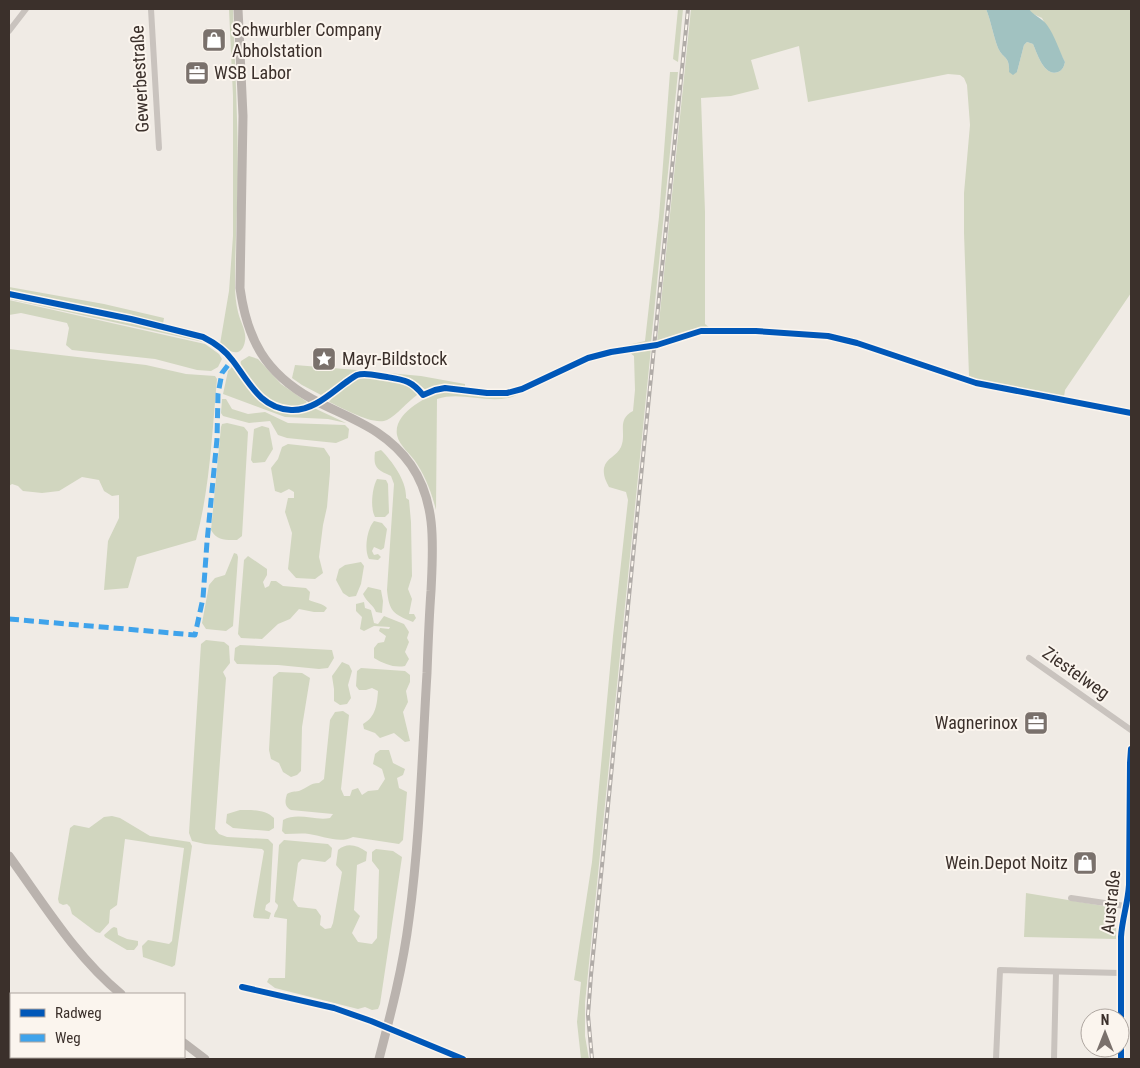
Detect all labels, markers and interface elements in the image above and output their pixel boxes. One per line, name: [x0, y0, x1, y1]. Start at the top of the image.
place label: Schwurbler Company Abholstation: [232, 19, 382, 61]
street label: Gewerbestraße: [126, 25, 153, 133]
shop icon: Schwurbler Company Abholstation: [201, 27, 227, 53]
office icon: WSB Labor: [184, 60, 210, 86]
place label: WSB Labor: [214, 62, 292, 83]
place icon: Mayr-Bildstock: [311, 346, 337, 372]
place label: Mayr-Bildstock: [342, 348, 447, 369]
street label: Ziestelweg: [1039, 642, 1114, 703]
office icon: Wagnerinox: [1023, 710, 1049, 736]
place label: Wagnerinox: [935, 712, 1018, 733]
shop icon: Wein.Depot Noitz: [1072, 850, 1098, 876]
place label: Wein.Depot Noitz: [945, 852, 1068, 873]
street label: Austraße: [1097, 869, 1124, 935]
legend: [10, 993, 185, 1058]
text: Radweg: [55, 1004, 102, 1022]
north arrow: [1080, 1008, 1130, 1058]
text: N: [1101, 1012, 1109, 1028]
text: Weg: [55, 1029, 81, 1047]

